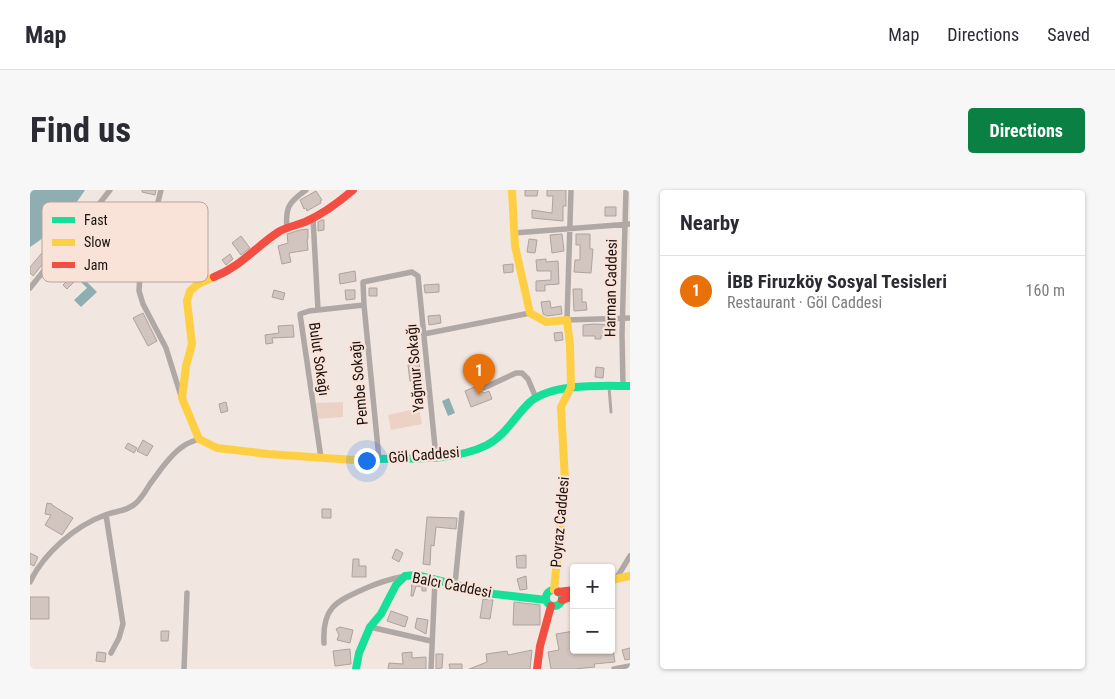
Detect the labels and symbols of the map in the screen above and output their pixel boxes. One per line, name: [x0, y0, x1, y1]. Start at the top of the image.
legend: [42, 202, 208, 282]
text: Fast: [84, 212, 108, 228]
text: Slow: [84, 234, 111, 250]
street label: Harman Caddesi: [601, 239, 621, 337]
text: Jam: [84, 257, 108, 273]
street label: Bulut Sokağı: [305, 321, 333, 397]
street label: Yağmur Sokağı: [402, 323, 428, 413]
street label: Pembe Sokağı: [346, 340, 372, 426]
pin: 1: [463, 354, 495, 395]
street label: Göl Caddesi: [388, 443, 460, 467]
your location: [354, 448, 380, 474]
street label: Poyraz Caddesi: [547, 476, 573, 568]
street label: Balcı Caddesi: [411, 568, 493, 602]

